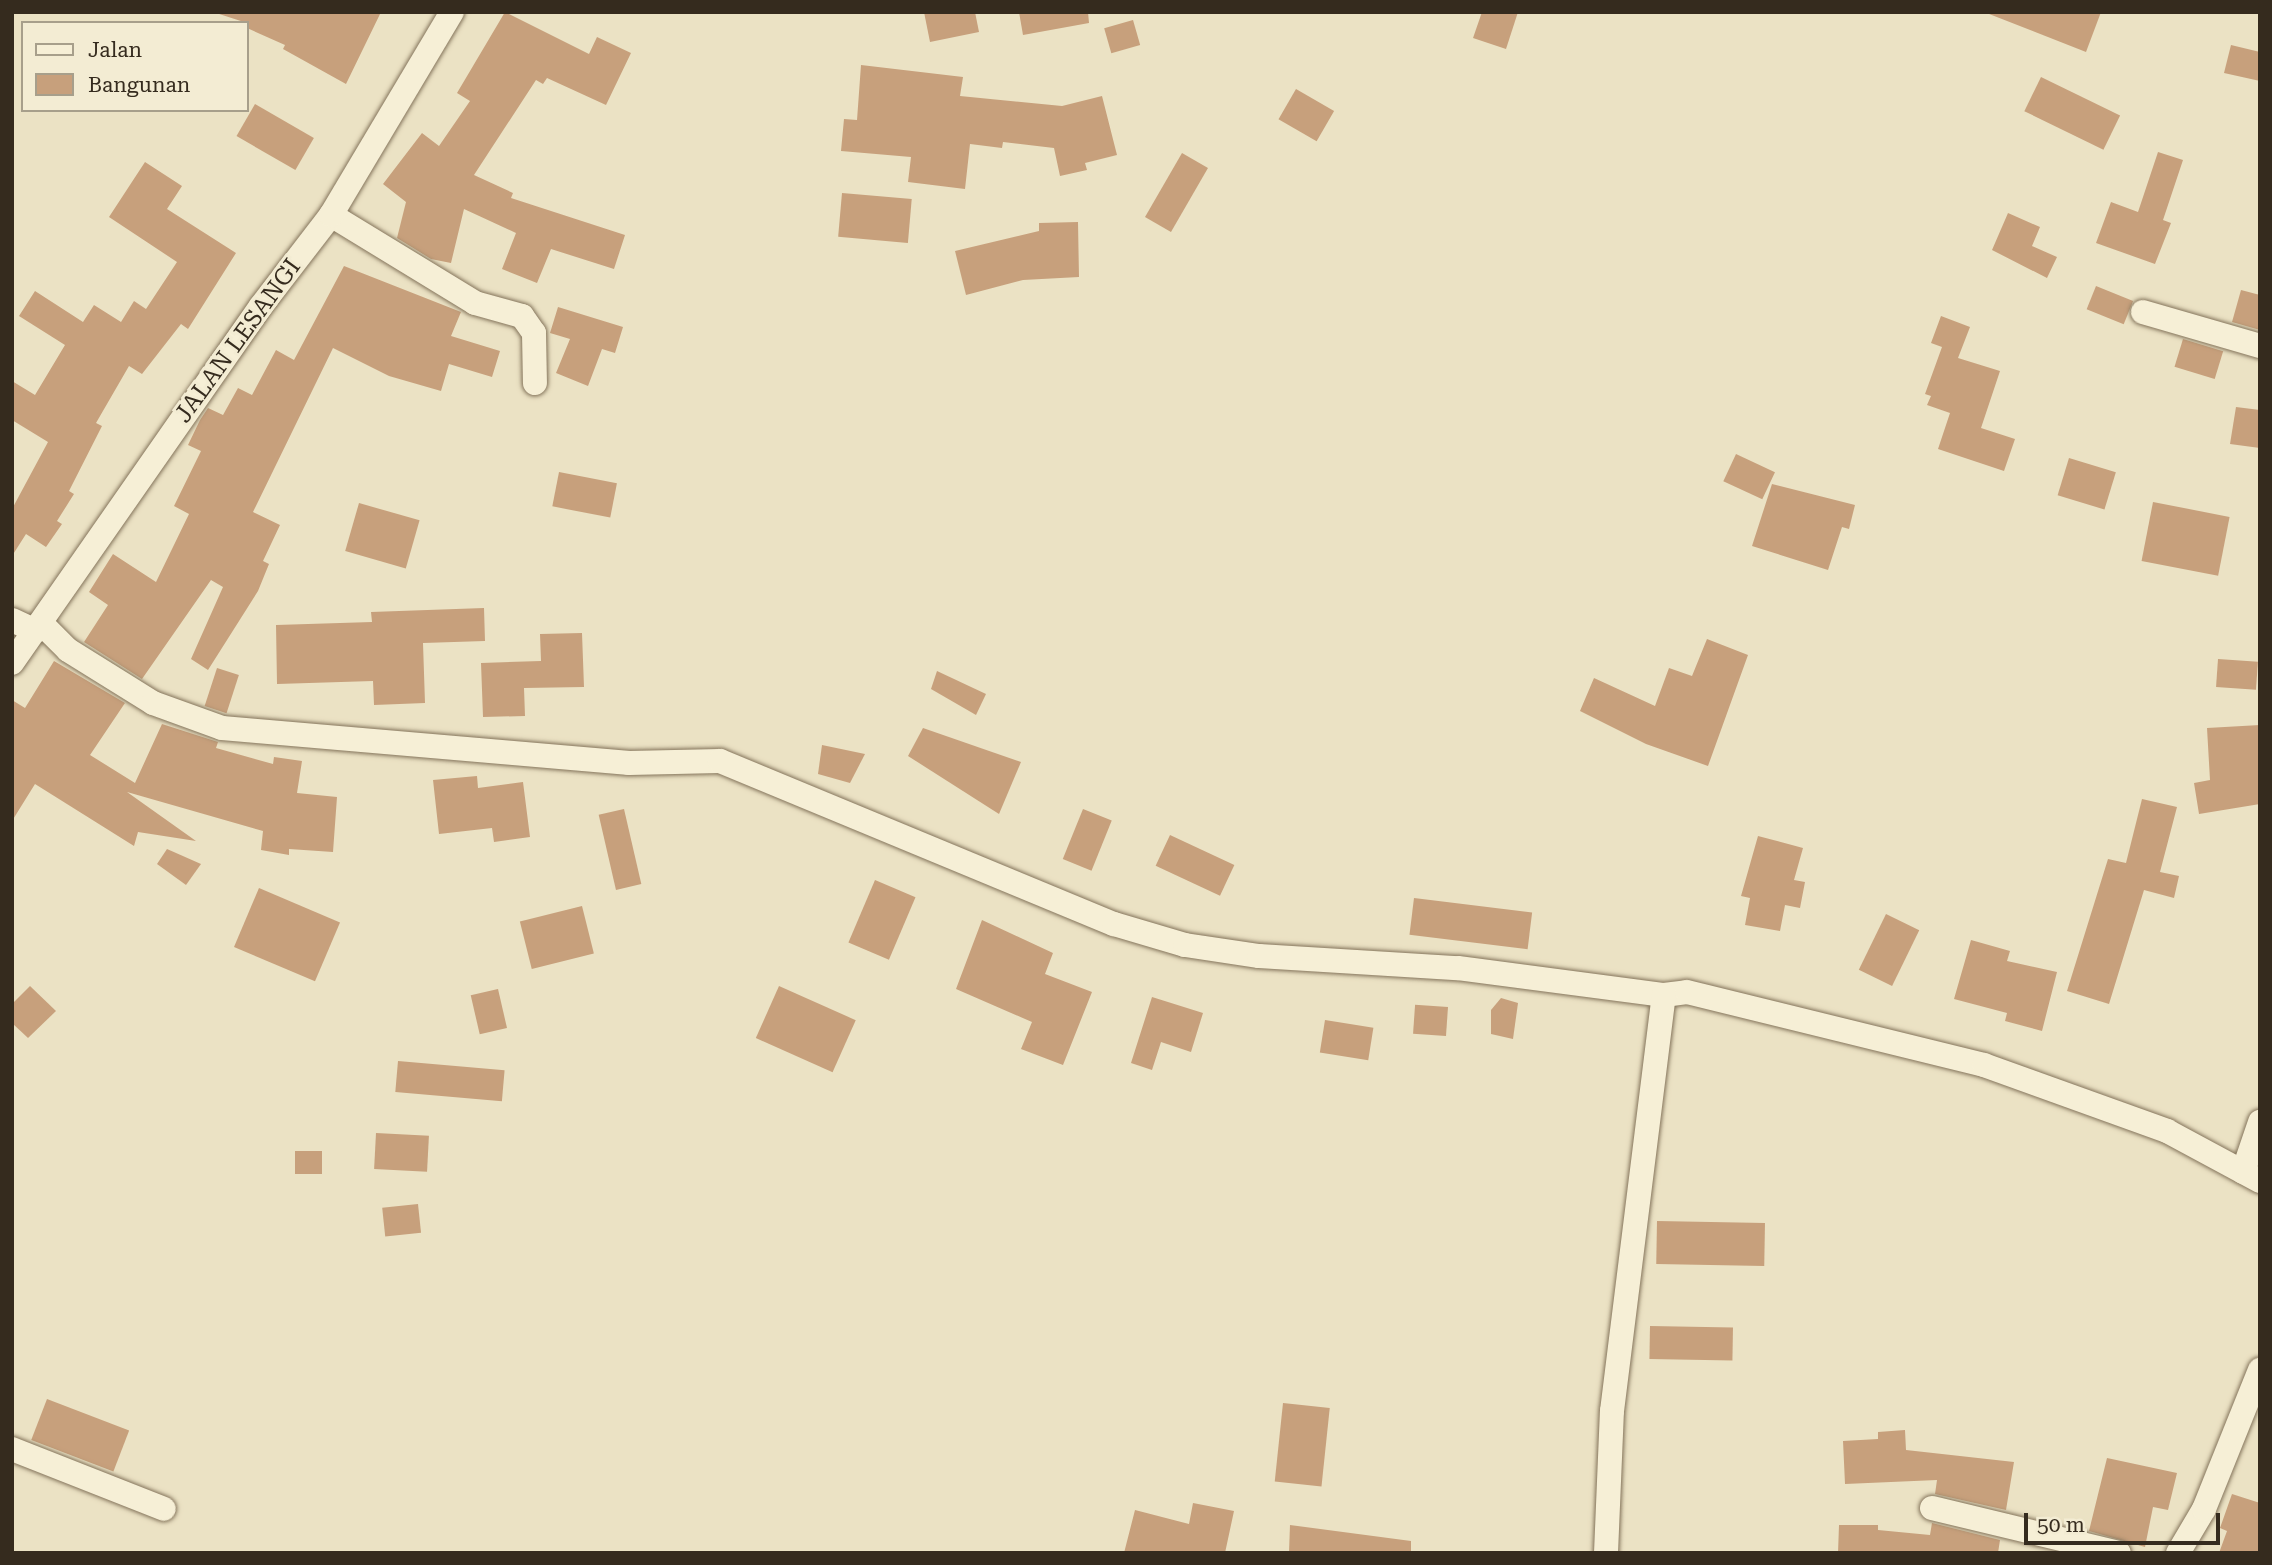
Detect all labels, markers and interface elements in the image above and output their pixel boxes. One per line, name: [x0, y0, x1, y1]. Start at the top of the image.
legend: [21, 21, 248, 112]
text: Jalan: [88, 38, 142, 62]
text: Bangunan: [88, 73, 190, 97]
street label: JALAN LESANGI: [169, 254, 307, 428]
scale bar: [2027, 1498, 2223, 1542]
text: 50 m: [2037, 1513, 2085, 1537]

